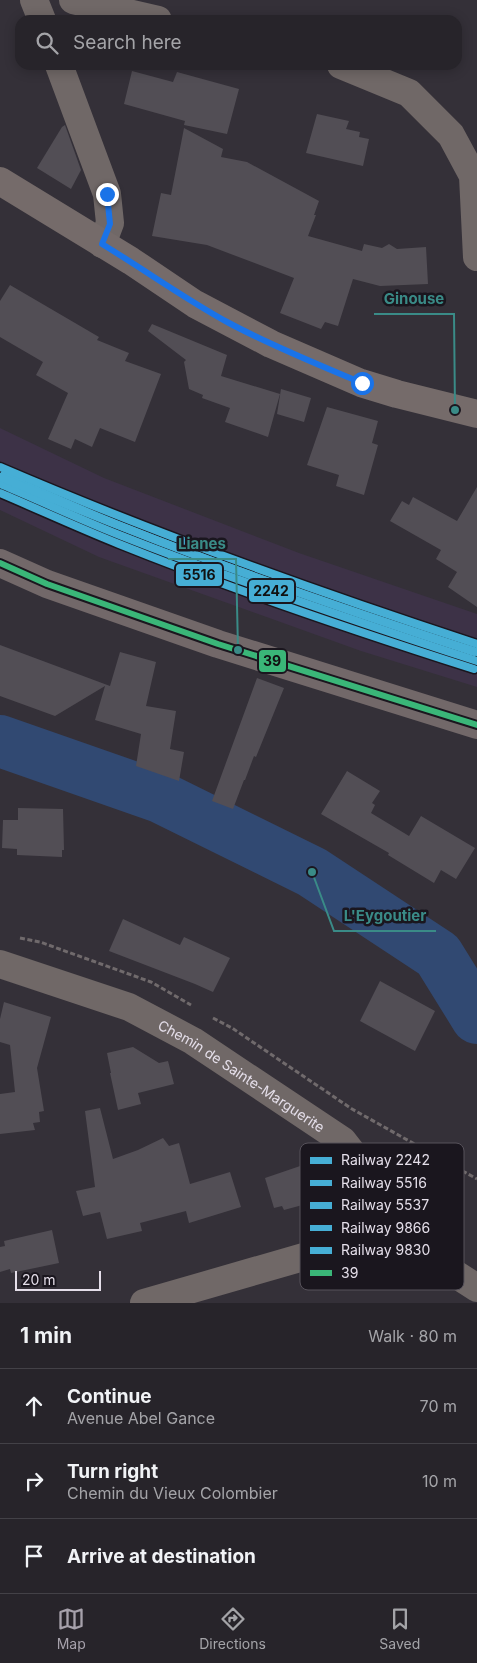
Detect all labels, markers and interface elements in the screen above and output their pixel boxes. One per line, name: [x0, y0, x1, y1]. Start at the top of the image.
search box: [15, 15, 462, 70]
icon: search: [33, 29, 61, 57]
text: Search here: [73, 31, 182, 54]
route end: [96, 183, 119, 206]
callout: Ginouse: [374, 284, 454, 314]
text: Ginouse: [384, 289, 444, 308]
route start: [351, 372, 374, 395]
callout: Lianes: [168, 529, 236, 559]
text: Lianes: [178, 534, 226, 553]
line badge: 5516: [175, 563, 223, 587]
text: 5516: [182, 566, 216, 583]
line badge: 2242: [248, 579, 295, 603]
text: 2242: [253, 582, 289, 599]
line badge: 39: [258, 649, 287, 673]
text: 39: [263, 652, 281, 669]
callout: L'Eygoutier: [334, 901, 436, 931]
text: L'Eygoutier: [344, 906, 426, 925]
street label: Chemin de Sainte-Marguerite: [155, 1016, 328, 1135]
legend: [300, 1143, 464, 1290]
text: Railway 2242: [341, 1151, 430, 1168]
text: Railway 5516: [341, 1174, 427, 1191]
text: Railway 5537: [341, 1196, 429, 1213]
text: Railway 9866: [341, 1219, 430, 1236]
text: Railway 9830: [341, 1241, 430, 1258]
text: 39: [341, 1264, 358, 1281]
scale bar: [15, 1268, 101, 1291]
text: 20 m: [22, 1271, 56, 1288]
text: 1 min: [20, 1323, 72, 1348]
text: Walk · 80 m: [368, 1326, 457, 1346]
text: Continue: [67, 1385, 152, 1408]
icon: ahead: [20, 1392, 48, 1420]
text: 70 m: [420, 1396, 457, 1416]
text: Avenue Abel Gance: [67, 1408, 215, 1428]
text: Turn right: [67, 1460, 158, 1483]
icon: right: [20, 1467, 48, 1495]
text: 10 m: [422, 1471, 457, 1491]
text: Chemin du Vieux Colombier: [67, 1483, 278, 1503]
icon: arrive: [20, 1542, 48, 1570]
text: Arrive at destination: [67, 1545, 256, 1568]
tab: Map: [57, 1605, 86, 1652]
tab: Directions: [199, 1605, 266, 1652]
tab: Saved: [379, 1605, 420, 1652]

